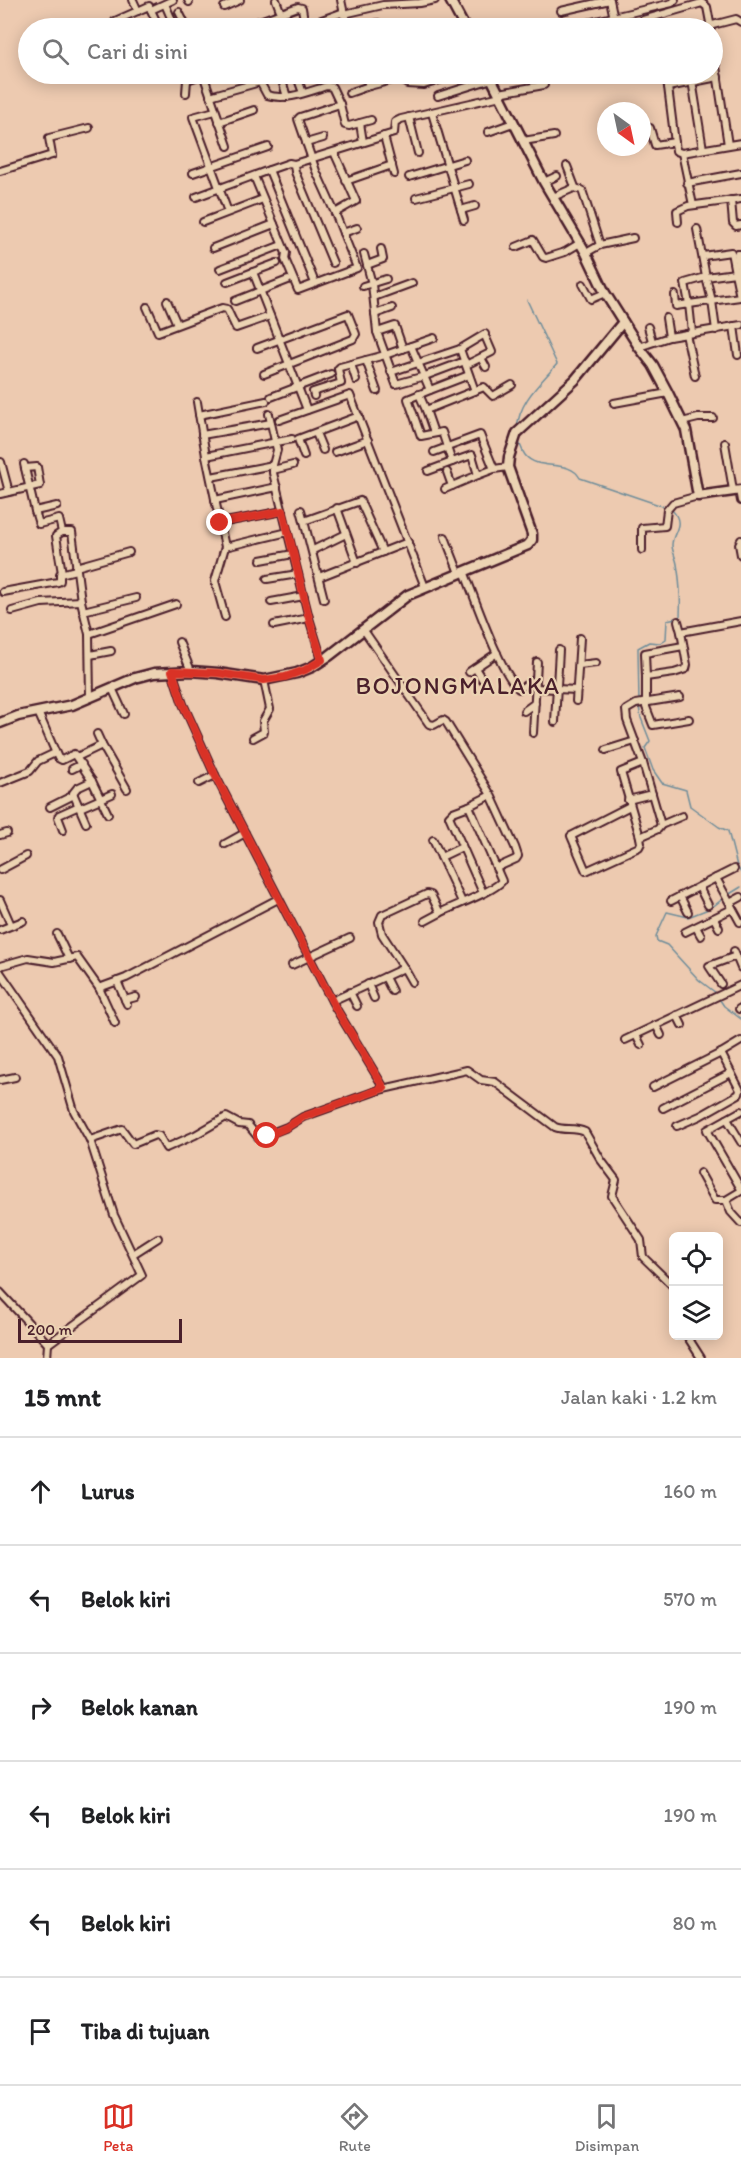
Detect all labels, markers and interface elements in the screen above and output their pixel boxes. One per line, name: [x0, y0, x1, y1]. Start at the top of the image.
search box: [18, 18, 723, 84]
icon: search: [39, 35, 72, 68]
text: Cari di sini: [87, 38, 188, 65]
north arrow: [597, 102, 651, 156]
route end: [206, 509, 232, 535]
district label: BOJONGMALAKA: [355, 671, 561, 700]
route start: [253, 1122, 279, 1148]
map controls: [669, 1232, 723, 1340]
button: locate: [669, 1232, 723, 1286]
button: layers: [669, 1286, 723, 1340]
scale bar: [18, 1316, 182, 1344]
text: 200 m: [27, 1320, 72, 1339]
text: 15 mnt: [24, 1381, 101, 1413]
text: Jalan kaki · 1.2 km: [561, 1385, 717, 1409]
icon: ahead: [24, 1475, 57, 1508]
text: Lurus: [81, 1478, 135, 1505]
text: 160 m: [664, 1479, 717, 1503]
icon: left: [24, 1583, 57, 1616]
text: Belok kiri: [81, 1586, 171, 1613]
text: 570 m: [663, 1587, 717, 1611]
icon: right: [24, 1691, 57, 1724]
text: Belok kanan: [81, 1694, 198, 1721]
text: 190 m: [664, 1695, 717, 1719]
icon: left: [24, 1799, 57, 1832]
text: Belok kiri: [81, 1802, 171, 1829]
text: 190 m: [664, 1803, 717, 1827]
icon: left: [24, 1907, 57, 1940]
text: Belok kiri: [81, 1910, 171, 1937]
text: 80 m: [672, 1911, 717, 1935]
icon: arrive: [24, 2015, 57, 2048]
text: Tiba di tujuan: [81, 2018, 210, 2045]
tab: Peta: [102, 2100, 135, 2155]
tab: Rute: [338, 2100, 371, 2155]
tab: Disimpan: [575, 2100, 639, 2155]

